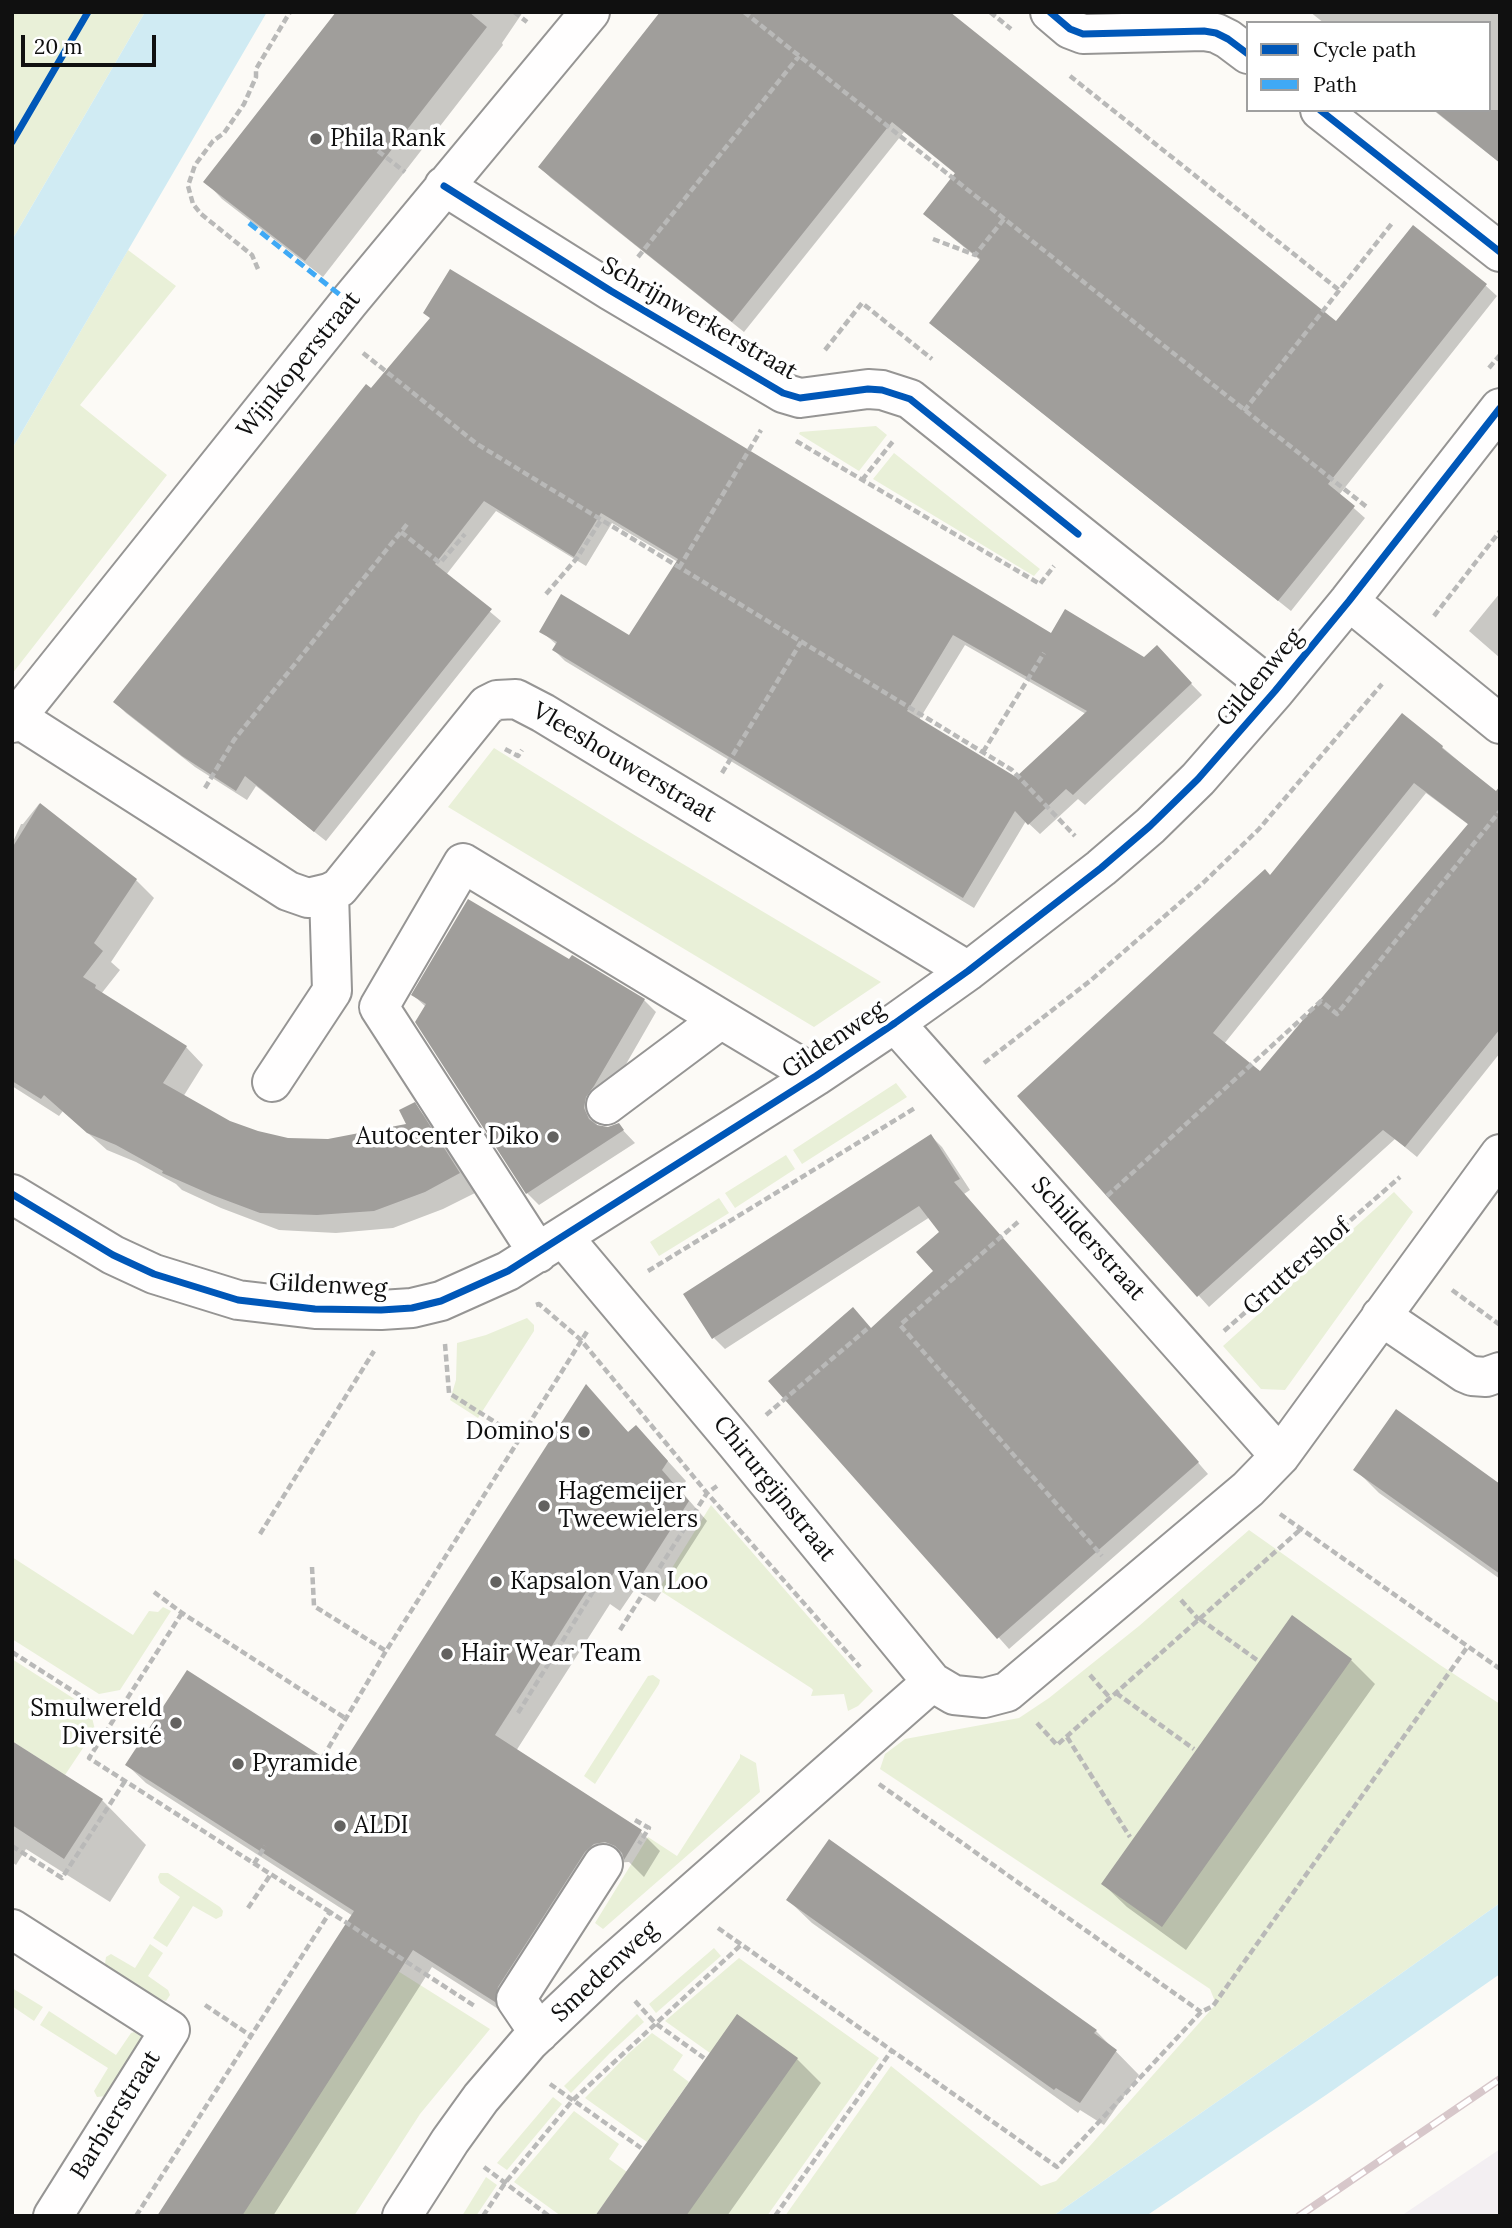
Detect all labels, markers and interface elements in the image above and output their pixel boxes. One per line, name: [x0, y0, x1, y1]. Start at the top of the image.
scale bar: [24, 21, 159, 65]
legend: [1246, 21, 1491, 112]
text: 20 m: [34, 33, 83, 60]
text: Cycle path: [1313, 36, 1416, 63]
text: Path: [1313, 71, 1357, 98]
place label: Phila Rank: [330, 125, 446, 153]
marker: Phila Rank: [308, 131, 324, 147]
street label: Schrijnwerkerstraat: [596, 251, 802, 387]
street label: Wijnkoperstraat: [231, 286, 367, 444]
street label: Gildenweg: [1211, 623, 1309, 733]
street label: Vleeshouwerstraat: [527, 697, 721, 829]
street label: Gildenweg: [777, 995, 891, 1085]
place label: Autocenter Diko: [356, 1123, 539, 1151]
marker: Autocenter Diko: [545, 1129, 561, 1145]
street label: Schilderstraat: [1025, 1171, 1151, 1307]
street label: Gruttershof: [1237, 1213, 1357, 1321]
street label: Gildenweg: [268, 1269, 388, 1303]
street label: Chirurgijnstraat: [707, 1410, 841, 1568]
place label: Domino's: [466, 1418, 570, 1446]
marker: Domino's: [576, 1424, 592, 1440]
place label: Hagemeijer Tweewielers: [558, 1478, 698, 1534]
marker: Hagemeijer Tweewielers: [536, 1498, 552, 1514]
place label: Kapsalon Van Loo: [510, 1568, 708, 1596]
marker: Kapsalon Van Loo: [488, 1574, 504, 1590]
place label: Hair Wear Team: [461, 1640, 641, 1668]
marker: Hair Wear Team: [439, 1646, 455, 1662]
place label: Smulwereld Diversité: [30, 1695, 162, 1751]
marker: Smulwereld Diversité: [168, 1715, 184, 1731]
place label: Pyramide: [252, 1750, 358, 1778]
marker: Pyramide: [230, 1756, 246, 1772]
place label: ALDI: [354, 1812, 409, 1840]
marker: ALDI: [332, 1818, 348, 1834]
street label: Smedenweg: [546, 1916, 664, 2028]
street label: Barbierstraat: [65, 2045, 167, 2185]

